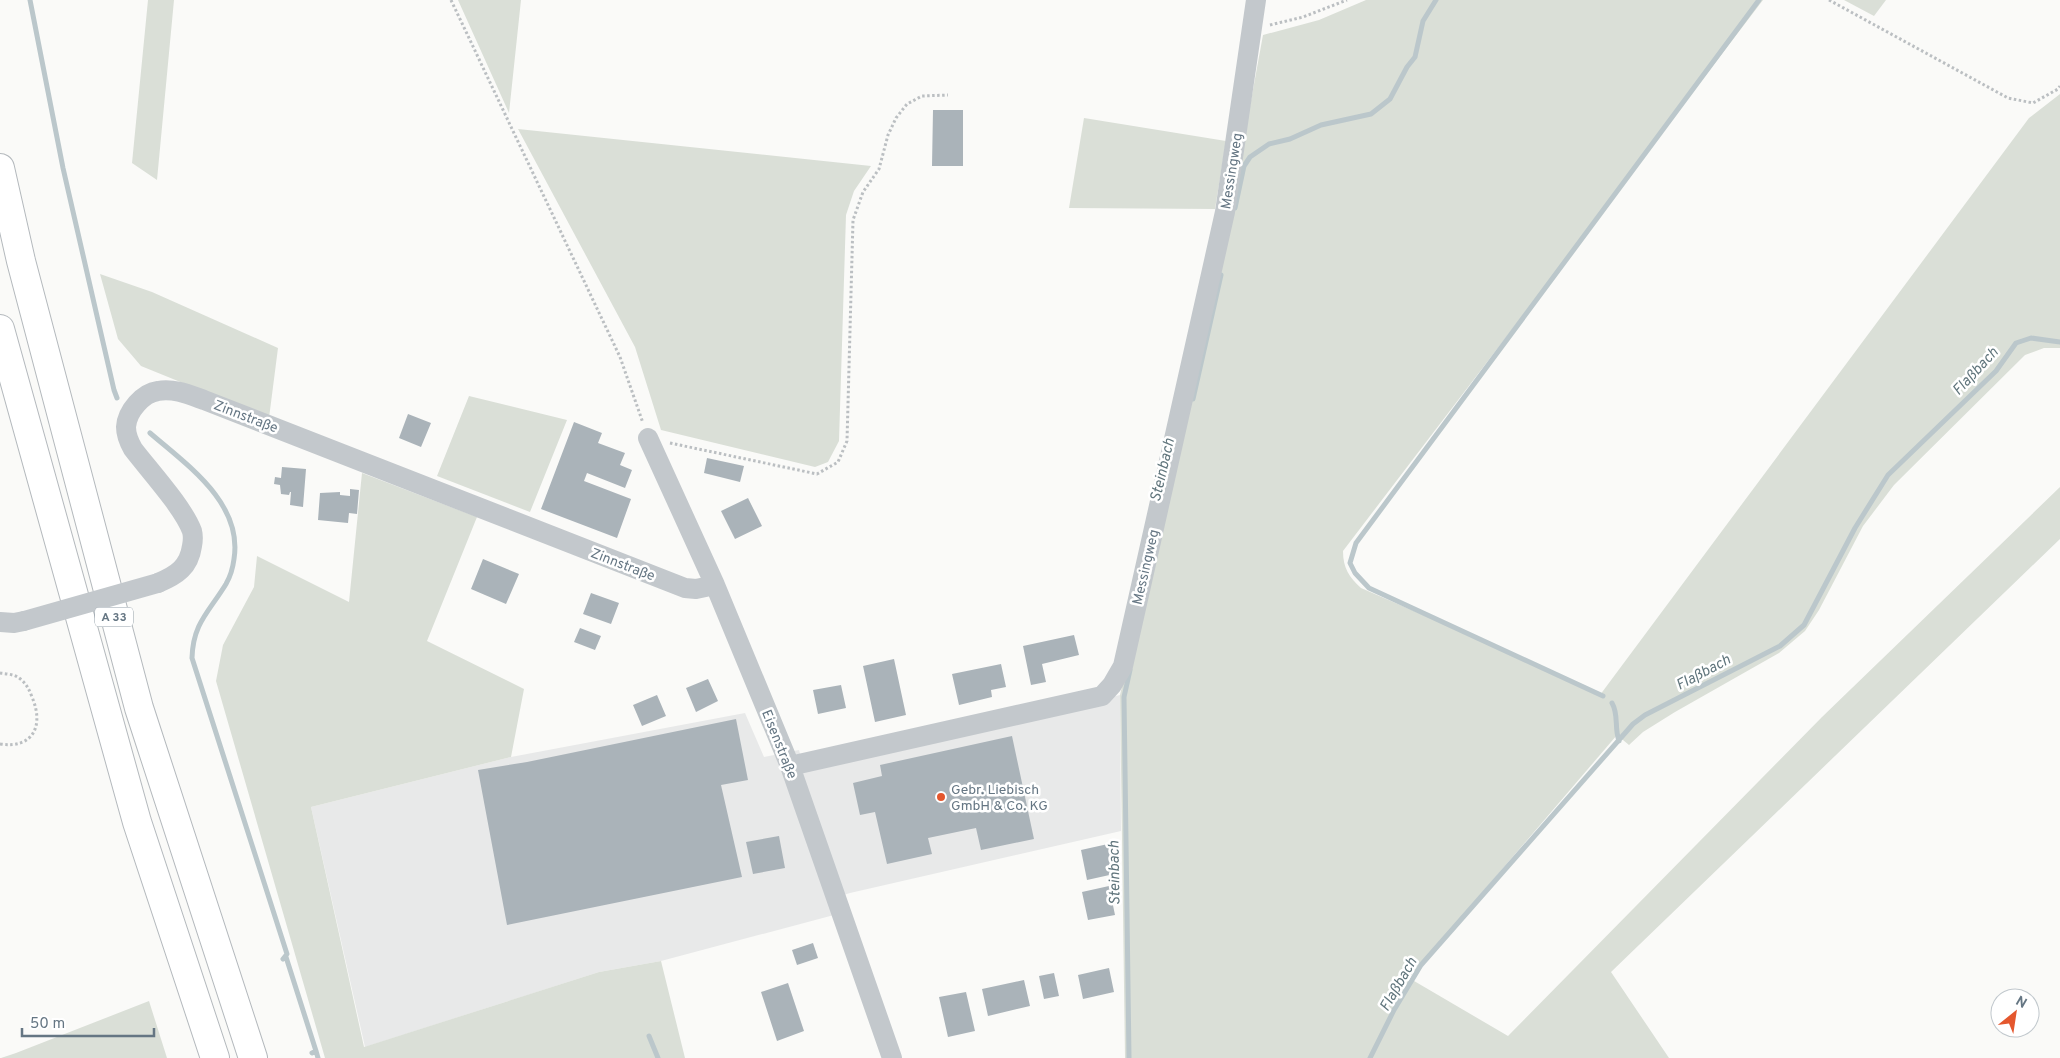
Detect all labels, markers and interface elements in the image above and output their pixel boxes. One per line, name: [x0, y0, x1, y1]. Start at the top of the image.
street label: Messingweg: [1218, 132, 1247, 211]
water label: Flaßbach: [1949, 344, 2003, 400]
street label: Zinnstraße: [211, 397, 280, 437]
water label: Steinbach: [1147, 437, 1180, 504]
street label: Messingweg: [1130, 528, 1163, 607]
street label: Zinnstraße: [588, 545, 657, 585]
road number: A 33: [95, 608, 133, 626]
water label: Flaßbach: [1673, 651, 1734, 696]
street label: Eisenstraße: [757, 708, 800, 782]
place label: Gebr. Liebisch GmbH & Co. KG: [951, 782, 1048, 815]
marker: Gebr. Liebisch GmbH & Co. KG: [935, 791, 947, 803]
water label: Steinbach: [1105, 841, 1126, 905]
water label: Flaßbach: [1376, 954, 1422, 1015]
north arrow: [1990, 988, 2040, 1038]
text: N: [2012, 993, 2029, 1013]
scale bar: [22, 1006, 155, 1038]
text: 50 m: [30, 1015, 65, 1034]

